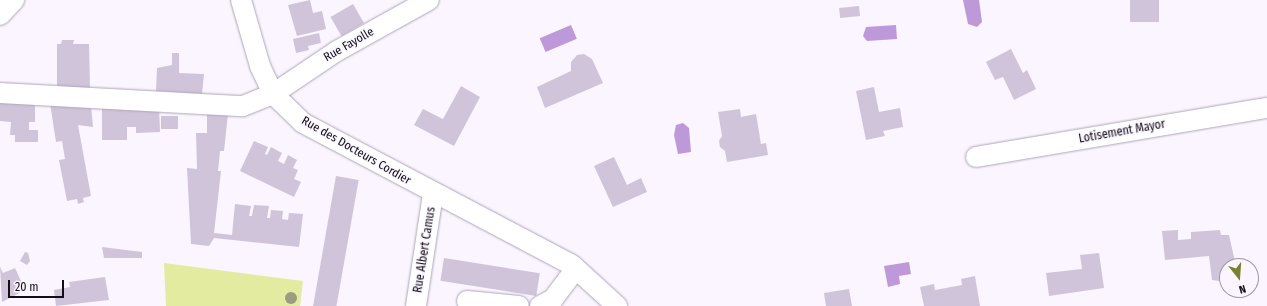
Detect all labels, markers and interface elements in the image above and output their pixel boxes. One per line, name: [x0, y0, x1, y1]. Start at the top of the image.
street label: Rue Fayolle: [321, 25, 377, 65]
street label: Rue des Docteurs Cordier: [299, 114, 413, 188]
street label: Lotisement Mayor: [1078, 117, 1166, 147]
street label: Rue Albert Camus: [411, 206, 439, 294]
north arrow: [1219, 258, 1259, 298]
scale bar: [10, 272, 66, 298]
text: 20 m: [15, 280, 39, 294]
text: N: [1237, 282, 1247, 296]

